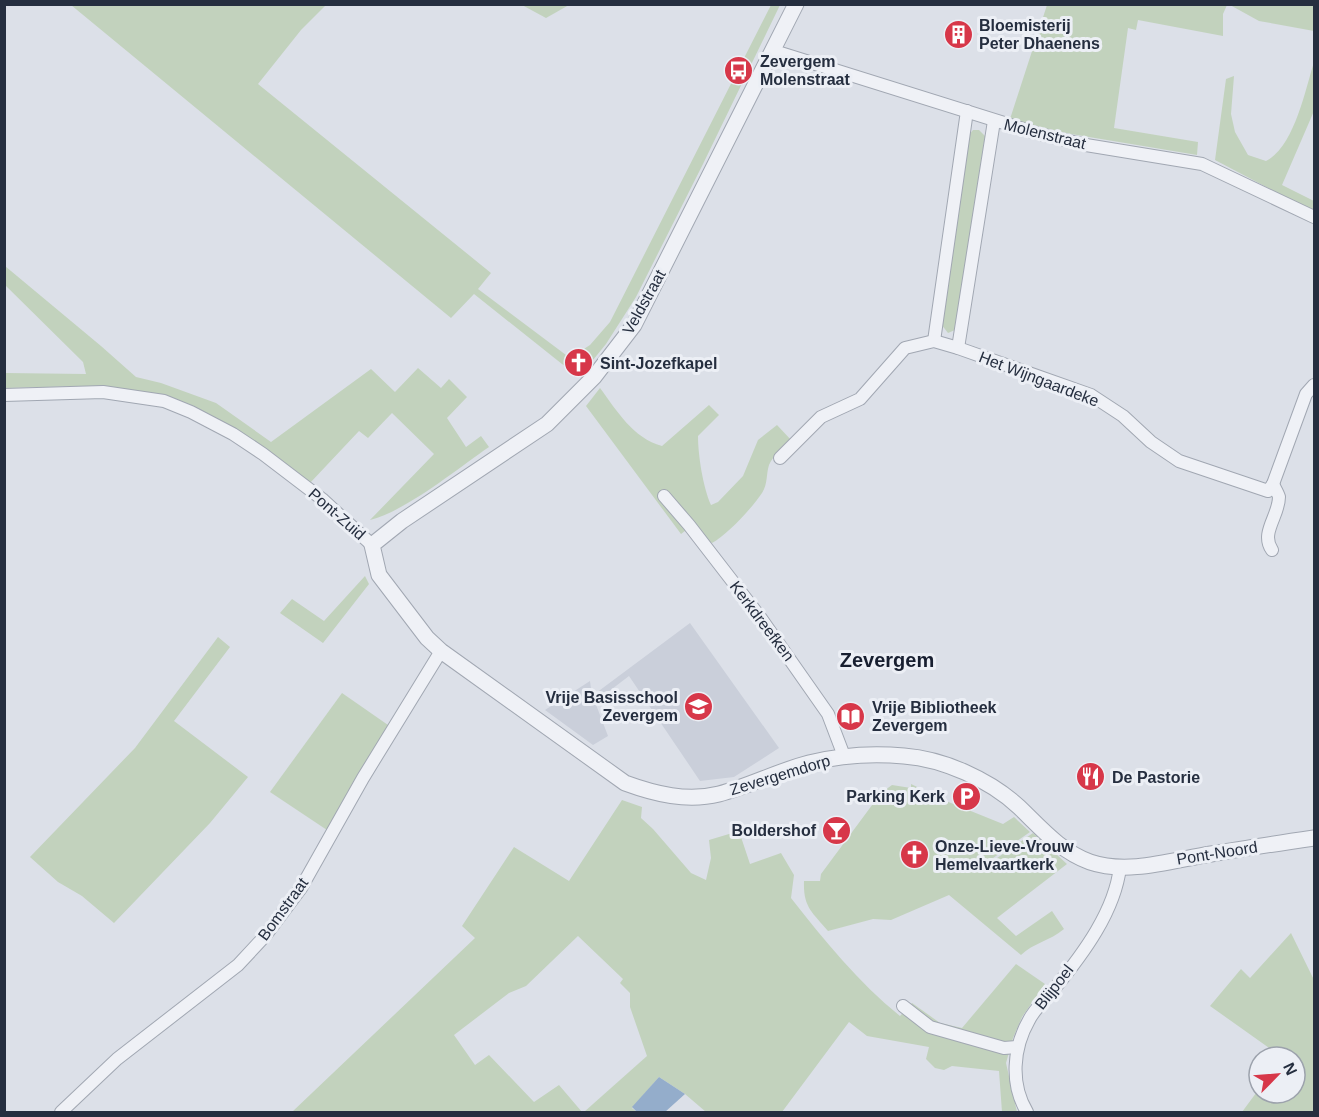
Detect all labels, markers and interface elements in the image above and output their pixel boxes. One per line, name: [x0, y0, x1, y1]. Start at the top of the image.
place label: Bloemisterij Peter Dhaenens: [979, 17, 1100, 52]
building icon: Bloemisterij Peter Dhaenens: [942, 18, 974, 50]
place label: Zevergem Molenstraat: [760, 53, 850, 88]
bus stop icon: Zevergem Molenstraat: [723, 54, 755, 86]
street label: Molenstraat: [1002, 116, 1088, 152]
street label: Veldstraat: [619, 266, 669, 337]
church icon: Sint-Jozefkapel: [563, 347, 595, 379]
street label: Het Wijngaardeke: [977, 348, 1102, 410]
place label: Sint-Jozefkapel: [600, 355, 717, 372]
street label: Pont-Zuid: [305, 485, 369, 543]
street label: Kerkdreefken: [727, 578, 797, 664]
district label: Zevergem: [840, 649, 934, 671]
place label: Vrije Basisschool Zevergem: [545, 689, 678, 724]
school or university icon: Vrije Basisschool Zevergem: [683, 690, 715, 722]
place label: Vrije Bibliotheek Zevergem: [872, 699, 997, 734]
library icon: Vrije Bibliotheek Zevergem: [835, 700, 867, 732]
street label: Zevergemdorp: [728, 752, 832, 798]
restaurant icon: De Pastorie: [1075, 761, 1107, 793]
place label: De Pastorie: [1112, 769, 1200, 786]
parking icon: Parking Kerk: [950, 780, 982, 812]
place label: Parking Kerk: [846, 788, 945, 805]
bar icon: Boldershof: [821, 814, 853, 846]
place label: Boldershof: [732, 822, 817, 839]
place label: Onze-Lieve-Vrouw Hemelvaartkerk: [935, 838, 1074, 873]
street label: Pont-Noord: [1175, 838, 1259, 868]
church icon: Onze-Lieve-Vrouw Hemelvaartkerk: [898, 839, 930, 871]
street label: Bomstraat: [255, 874, 312, 943]
street label: Blijpoel: [1031, 961, 1077, 1013]
north arrow: [1247, 1045, 1307, 1105]
text: N: [1280, 1060, 1300, 1078]

